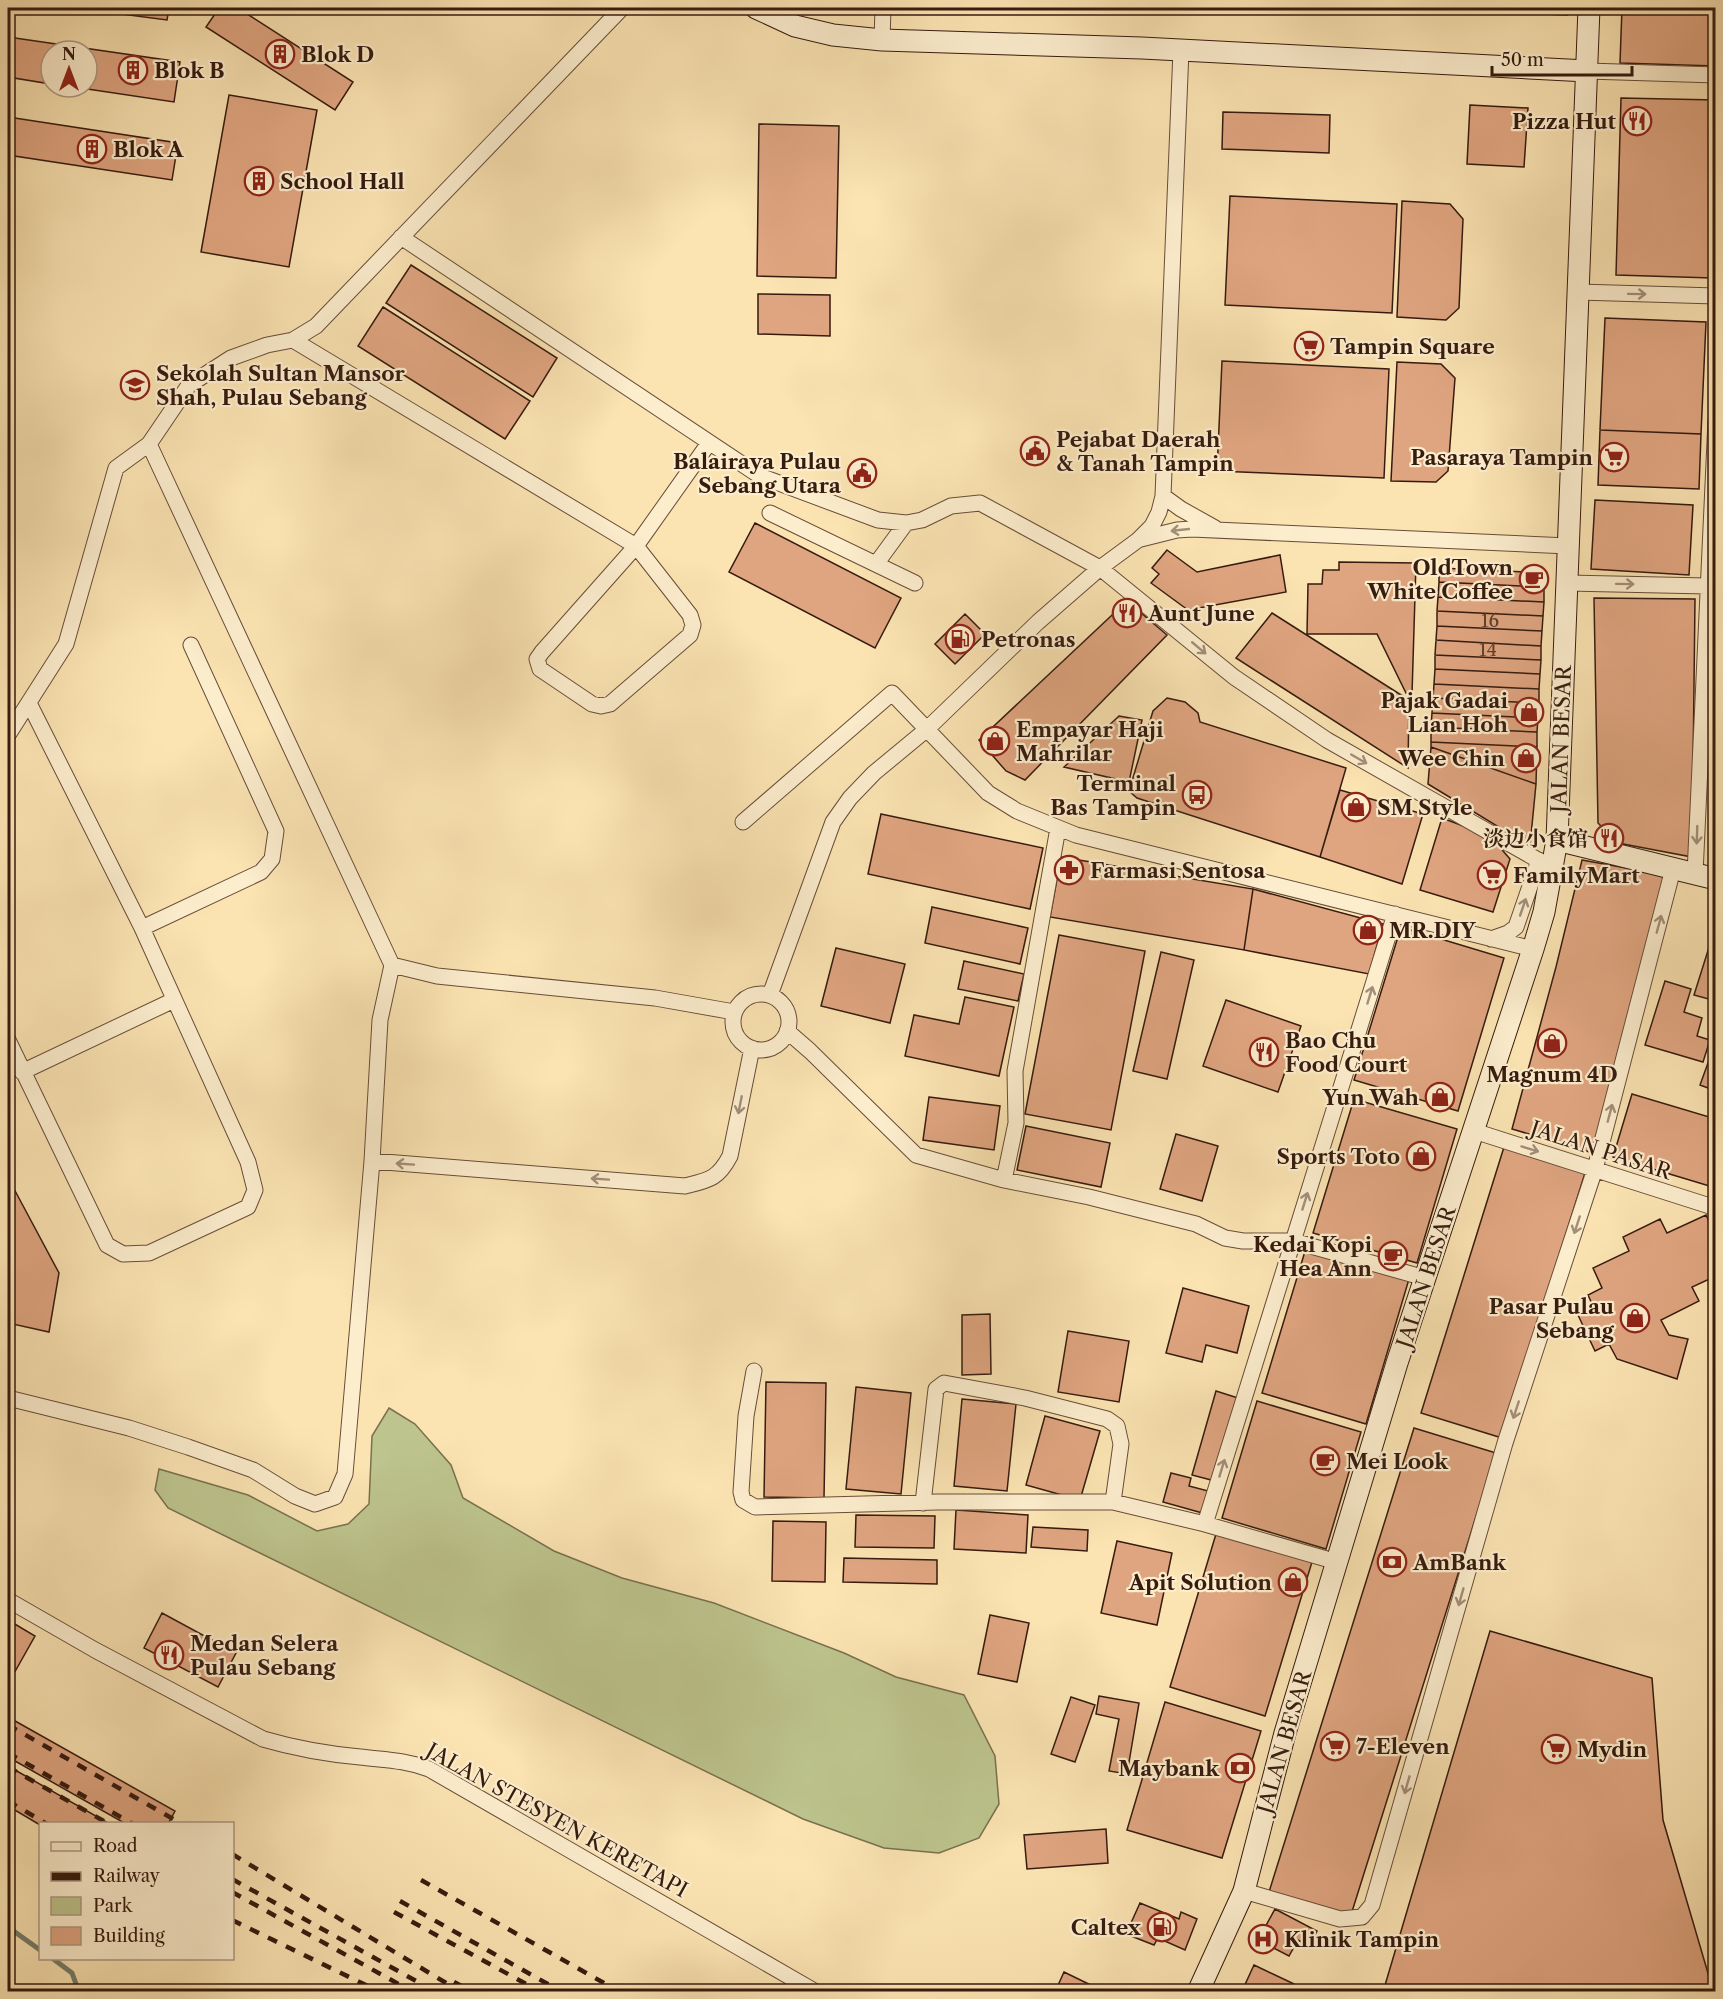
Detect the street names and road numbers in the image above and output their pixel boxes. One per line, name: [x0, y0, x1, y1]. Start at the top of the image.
street label: JALAN BESAR: [1546, 663, 1576, 816]
street label: JALAN PASAR: [1525, 1115, 1676, 1185]
street label: JALAN BESAR: [1390, 1201, 1461, 1354]
street label: JALAN BESAR: [1251, 1666, 1317, 1819]
street label: JALAN STESYEN KERETAPI: [419, 1736, 692, 1902]

